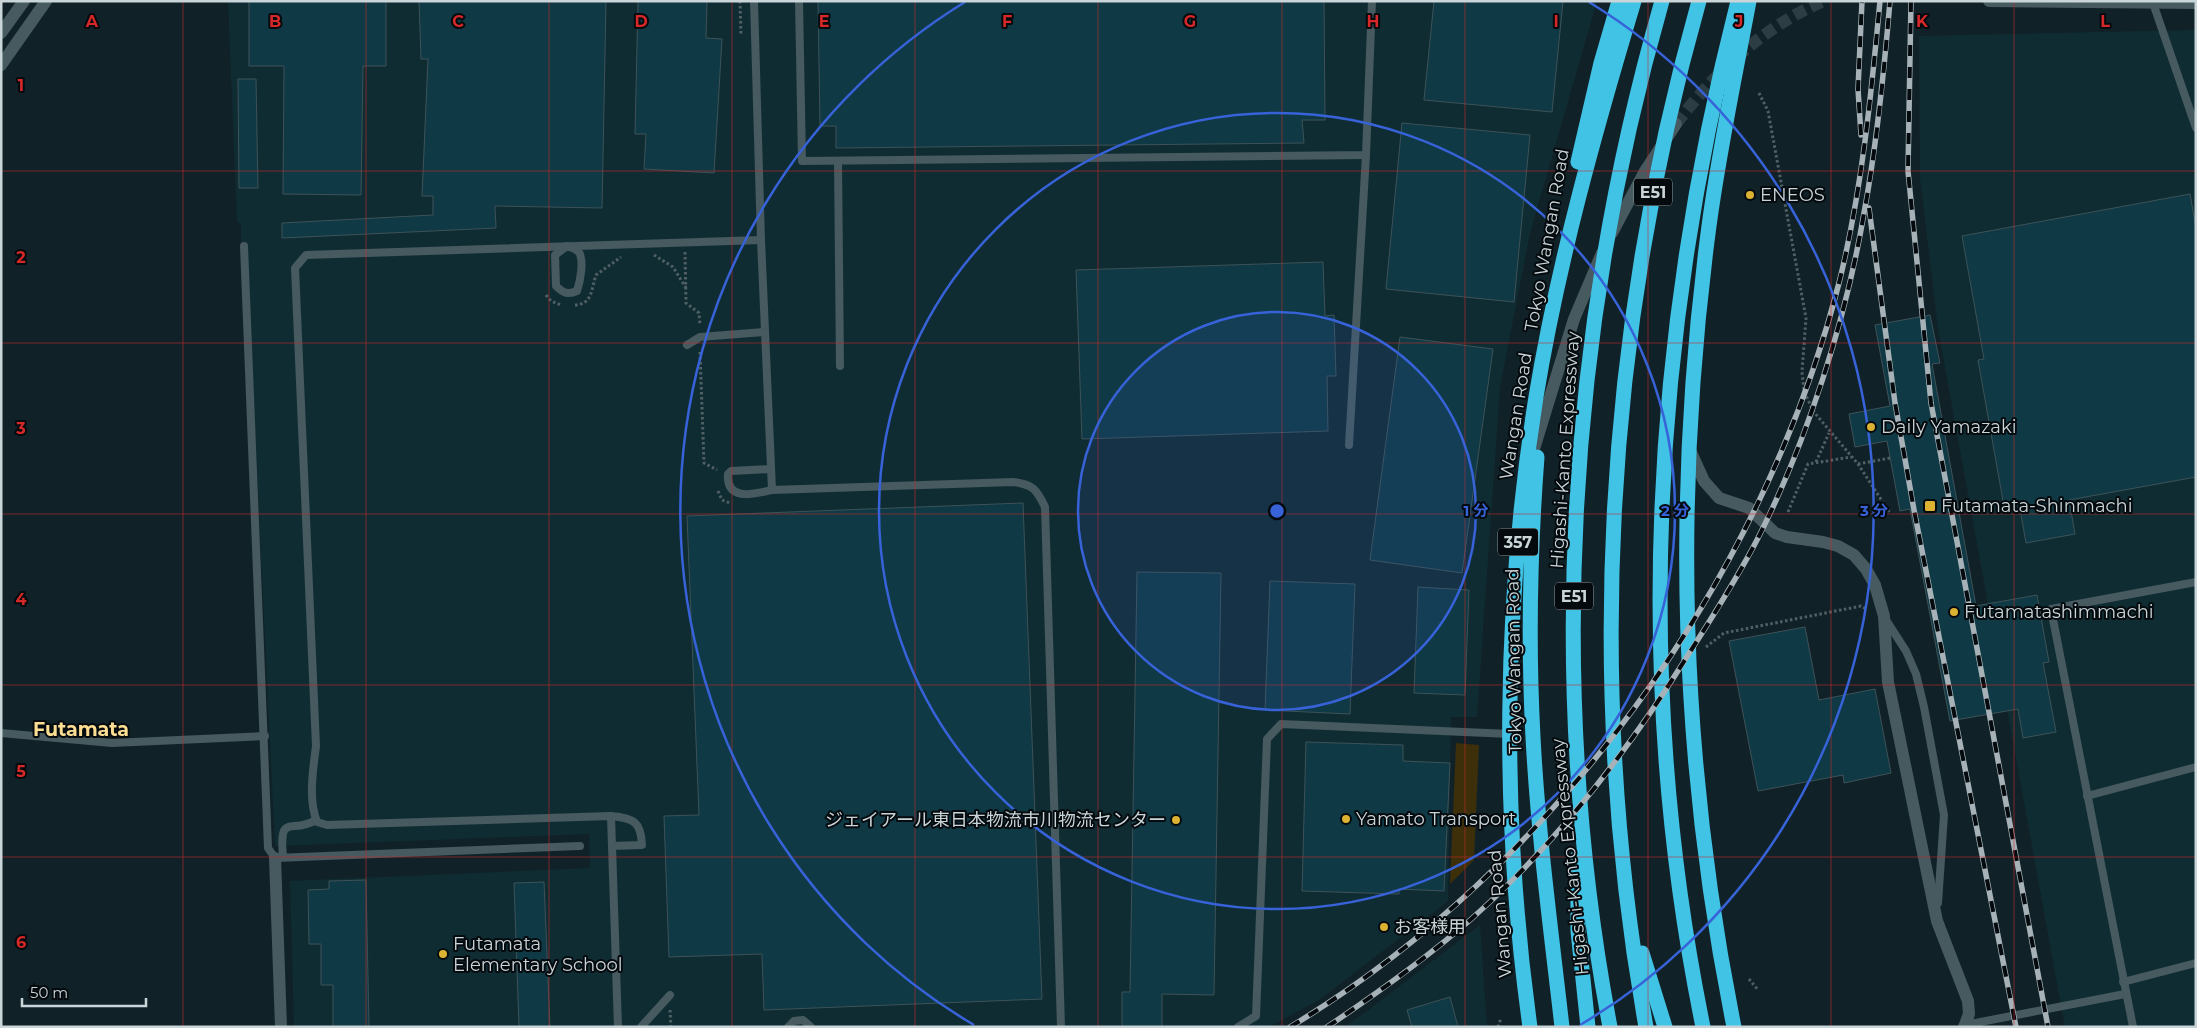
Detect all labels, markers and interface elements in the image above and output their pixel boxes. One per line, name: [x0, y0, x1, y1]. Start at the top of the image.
text: A: [85, 12, 99, 31]
text: B: [269, 12, 281, 31]
text: C: [452, 12, 464, 31]
text: D: [634, 12, 648, 31]
text: E: [819, 12, 829, 31]
text: F: [1002, 12, 1012, 31]
text: G: [1184, 12, 1196, 31]
text: H: [1367, 12, 1379, 31]
text: I: [1553, 12, 1559, 31]
text: J: [1734, 12, 1743, 31]
text: K: [1916, 12, 1929, 31]
text: L: [2100, 12, 2110, 31]
text: 1: [18, 76, 24, 95]
street label: Tokyo Wangan Road: [1520, 147, 1574, 333]
road number: E51: [1634, 178, 1672, 206]
place label: ENEOS: [1760, 184, 1825, 206]
marker: ENEOS: [1744, 189, 1756, 201]
text: 2: [16, 248, 26, 267]
street label: Higashi-Kanto Expressway: [1546, 330, 1584, 569]
street label: Wangan Road: [1495, 351, 1537, 481]
place label: Daily Yamazaki: [1881, 416, 2017, 438]
text: 3: [15, 419, 26, 438]
marker: Daily Yamazaki: [1865, 421, 1877, 433]
place label: Futamata-Shinmachi: [1941, 495, 2133, 517]
marker: Futamata-Shinmachi: [1923, 499, 1937, 513]
text: 1 分: [1463, 501, 1489, 520]
text: 2 分: [1661, 501, 1689, 520]
text: 3 分: [1859, 501, 1888, 520]
centre of rings: [1268, 502, 1286, 520]
road number: 357: [1498, 528, 1538, 556]
street label: Tokyo Wangan Road: [1501, 568, 1527, 754]
road number: E51: [1555, 582, 1593, 610]
text: 4: [15, 590, 27, 609]
place label: Futamatashimmachi: [1964, 601, 2154, 623]
marker: Futamatashimmachi: [1948, 606, 1960, 618]
district label: Futamata: [33, 718, 129, 741]
street label: Higashi-Kanto Expressway: [1547, 737, 1593, 976]
text: 5: [16, 762, 26, 781]
place label: Yamato Transport: [1356, 808, 1516, 830]
place label: ジェイアール東日本物流市川物流センター: [825, 809, 1166, 831]
marker: Yamato Transport: [1340, 813, 1352, 825]
marker: ジェイアール東日本物流市川物流センター: [1170, 814, 1182, 826]
street label: Wangan Road: [1483, 849, 1517, 979]
place label: お客様用: [1394, 916, 1466, 938]
marker: お客様用: [1378, 921, 1390, 933]
text: 6: [16, 933, 26, 952]
place label: Futamata Elementary School: [453, 933, 623, 976]
marker: Futamata Elementary School: [437, 948, 449, 960]
scale bar: [22, 976, 146, 1008]
text: 50 m: [30, 983, 68, 1002]

